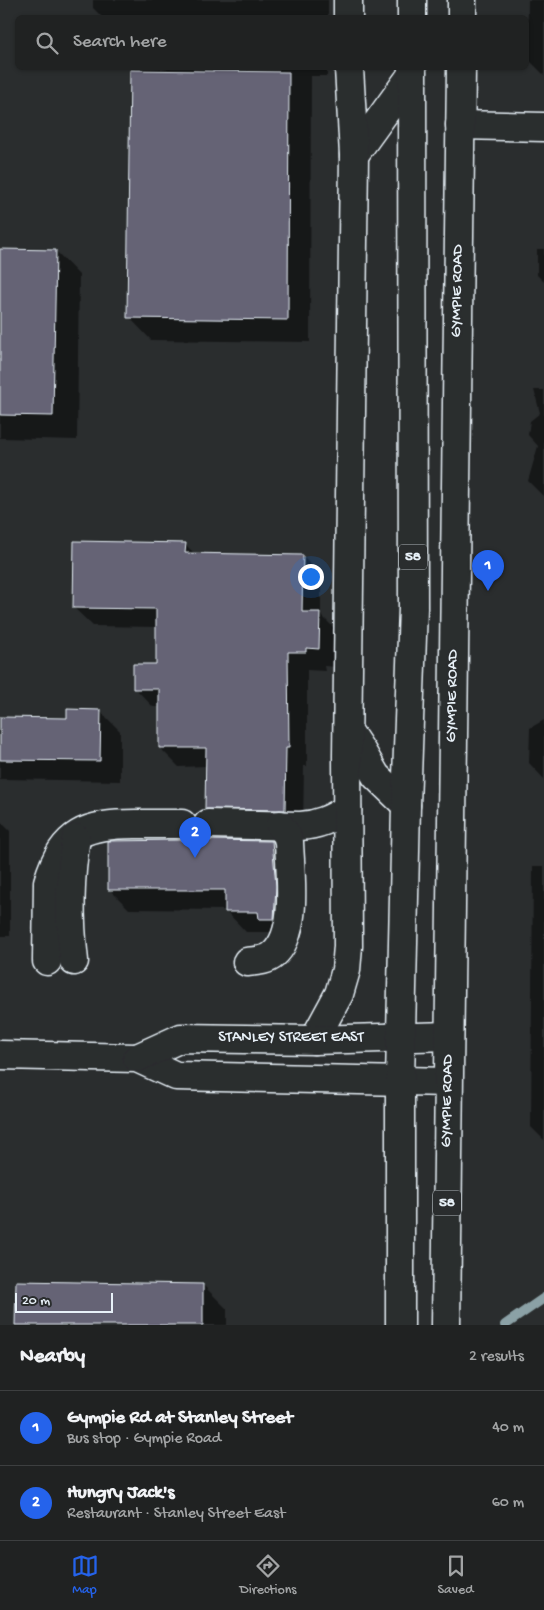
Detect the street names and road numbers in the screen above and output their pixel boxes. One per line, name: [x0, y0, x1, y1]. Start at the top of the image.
street label: GYMPIE ROAD: [448, 244, 468, 338]
road number: 58: [399, 544, 427, 570]
street label: GYMPIE ROAD: [443, 649, 463, 743]
street label: STANLEY STREET EAST: [218, 1029, 365, 1048]
street label: GYMPIE ROAD: [438, 1054, 458, 1148]
road number: 58: [433, 1190, 461, 1216]

